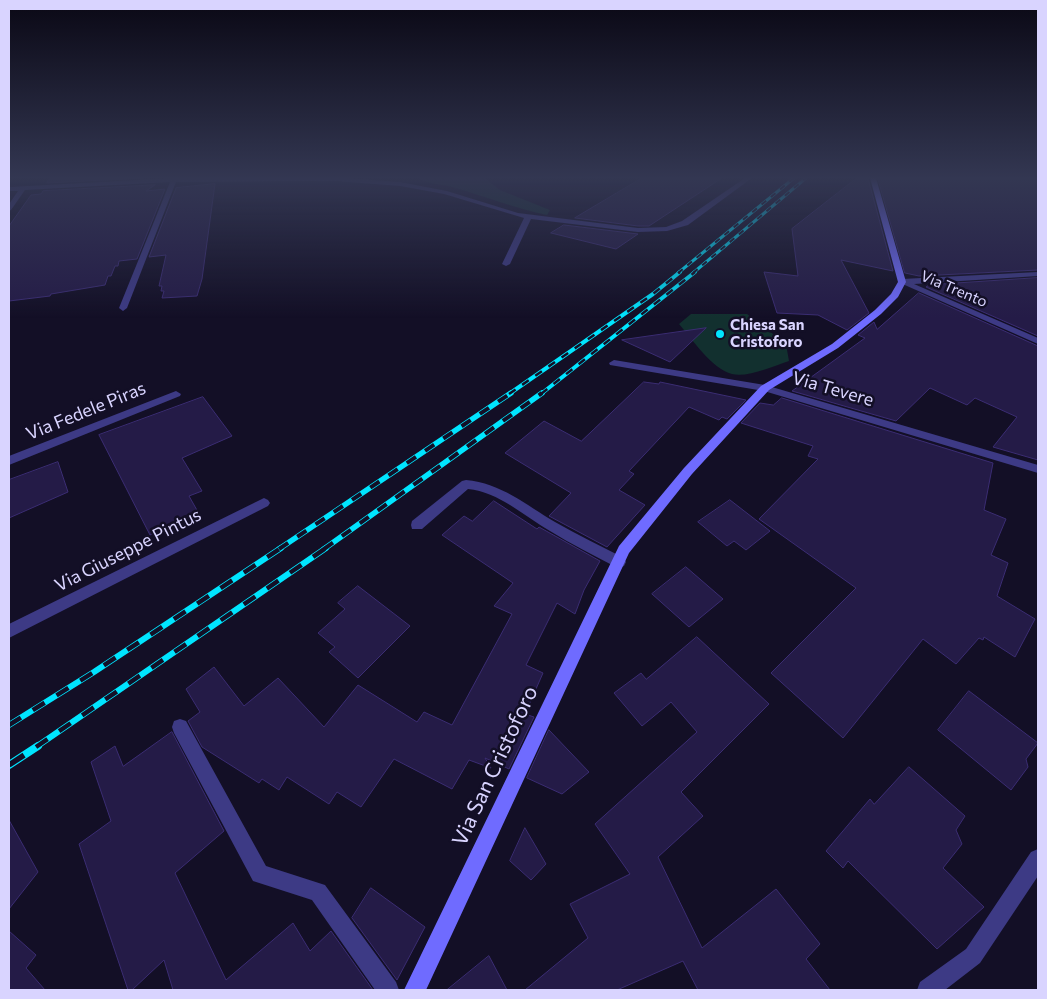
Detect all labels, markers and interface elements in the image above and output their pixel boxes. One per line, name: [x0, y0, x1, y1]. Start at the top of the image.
street label: Via Trento: [918, 267, 990, 311]
place label: Chiesa San Cristoforo: [730, 316, 804, 351]
marker: Chiesa San Cristoforo: [714, 328, 726, 340]
street label: Via Tevere: [790, 367, 876, 411]
street label: Via Fedele Piras: [23, 377, 149, 445]
street label: Via Giuseppe Pintus: [51, 504, 205, 596]
street label: Via San Cristoforo: [447, 682, 543, 850]

